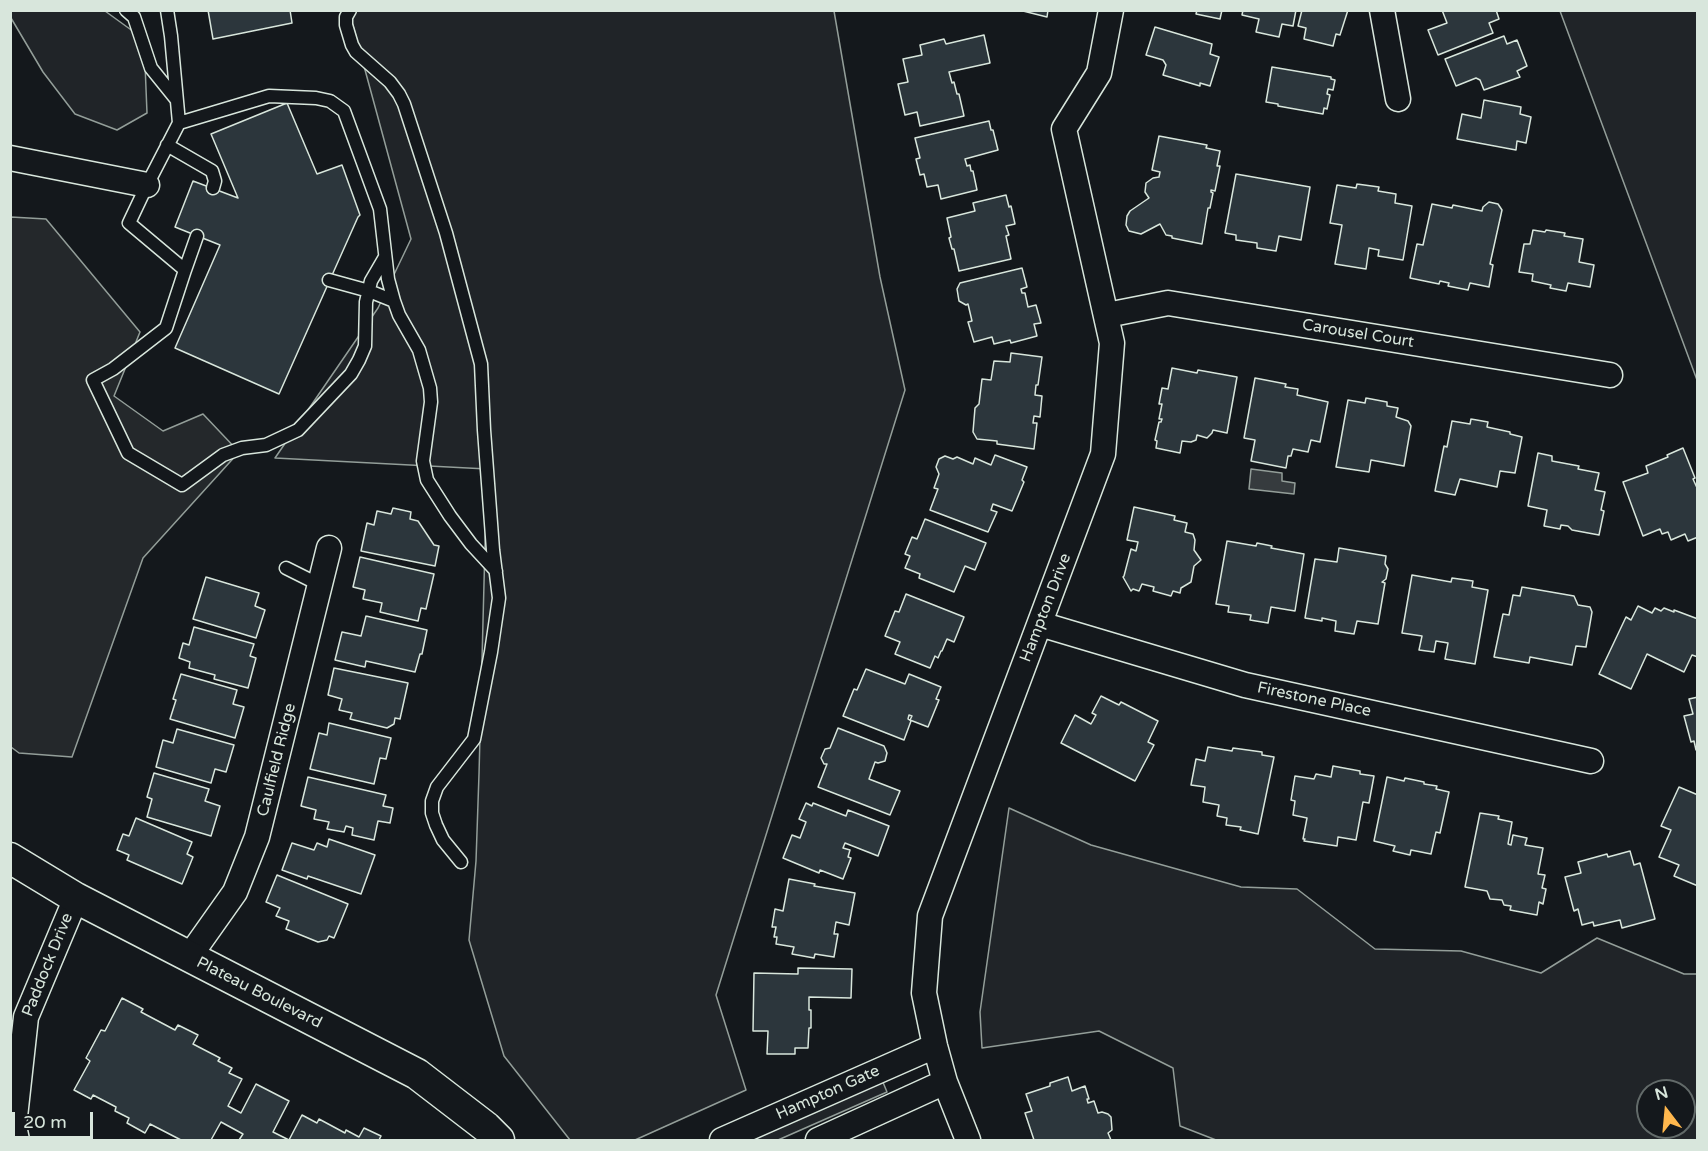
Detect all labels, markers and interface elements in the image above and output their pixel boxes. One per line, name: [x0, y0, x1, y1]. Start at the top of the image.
street label: Carousel Court: [1301, 316, 1415, 352]
street label: Hampton Drive: [1016, 551, 1076, 665]
street label: Firestone Place: [1255, 679, 1373, 721]
street label: Caulfield Ridge: [254, 701, 300, 819]
street label: Paddock Drive: [18, 910, 78, 1020]
street label: Plateau Boulevard: [193, 953, 325, 1033]
street label: Hampton Gate: [773, 1062, 883, 1124]
north arrow: [1636, 1079, 1696, 1139]
text: N: [1653, 1082, 1671, 1105]
scale bar: [15, 1100, 96, 1138]
text: 20 m: [23, 1111, 67, 1133]

